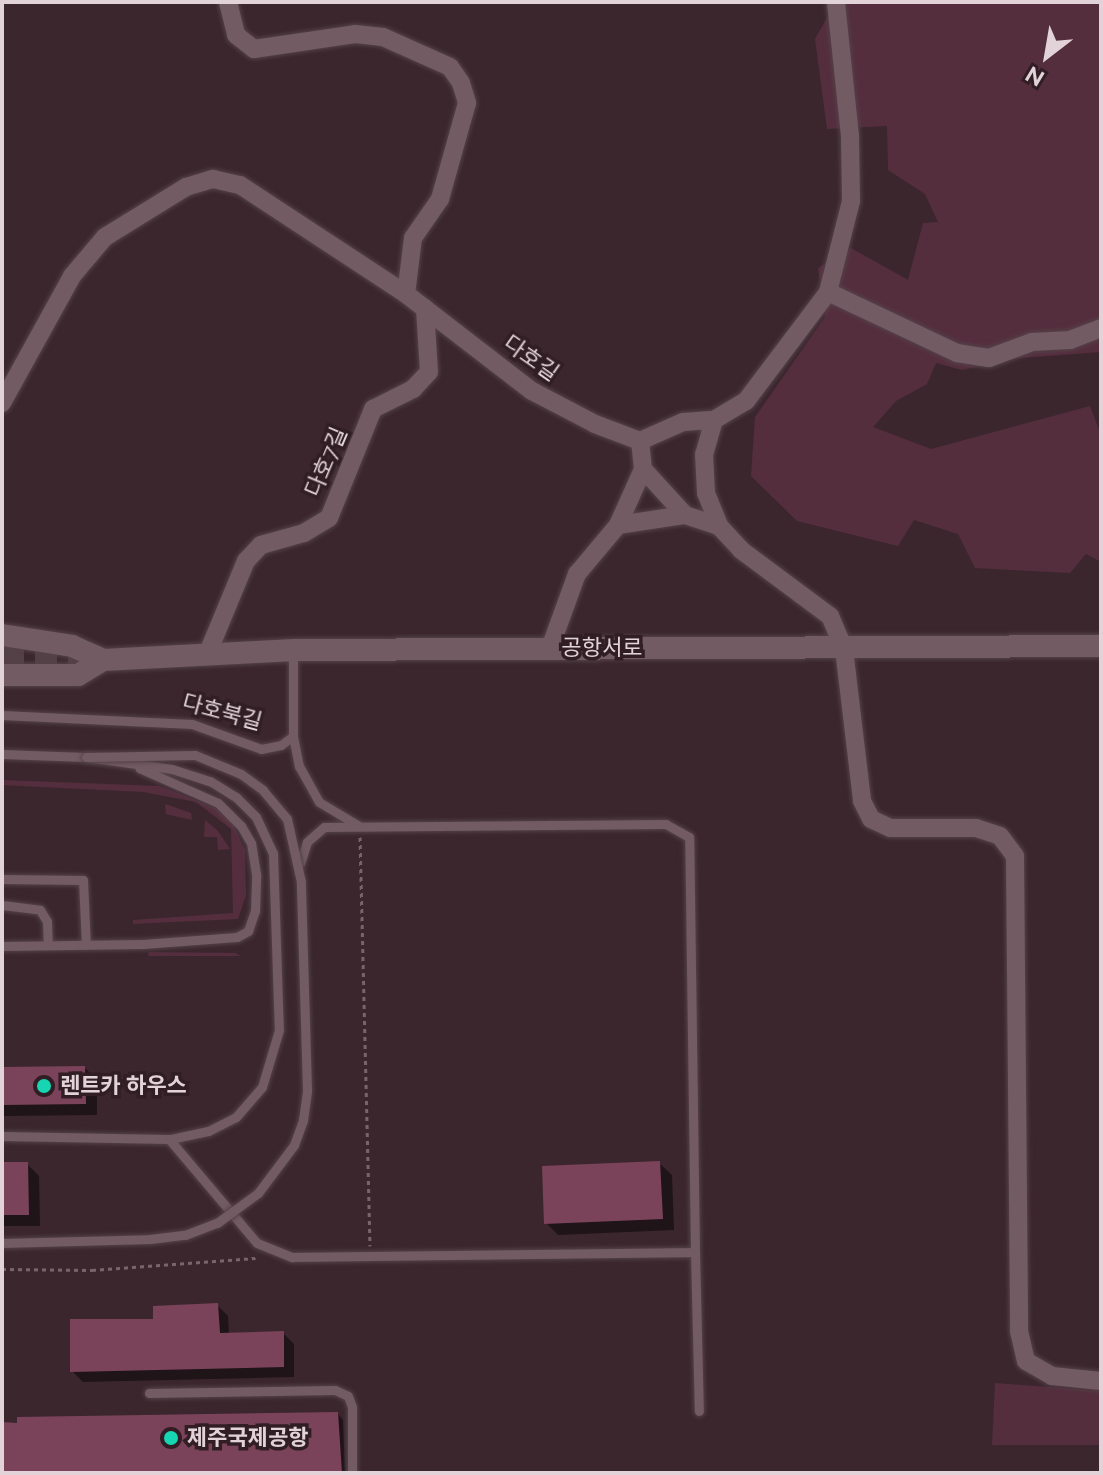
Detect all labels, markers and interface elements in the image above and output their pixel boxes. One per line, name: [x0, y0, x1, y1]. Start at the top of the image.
north arrow: [1007, 16, 1087, 96]
text: N: [1021, 61, 1049, 92]
street label: 다호길: [499, 330, 563, 386]
street label: 다호7길: [300, 423, 352, 501]
street label: 공항서로: [562, 635, 642, 661]
street label: 다호북길: [179, 689, 265, 735]
place label: 렌트카 하우스: [60, 1073, 187, 1099]
marker: 렌트카 하우스: [35, 1077, 53, 1095]
place label: 제주국제공항: [187, 1425, 308, 1451]
marker: 제주국제공항: [162, 1429, 180, 1447]

